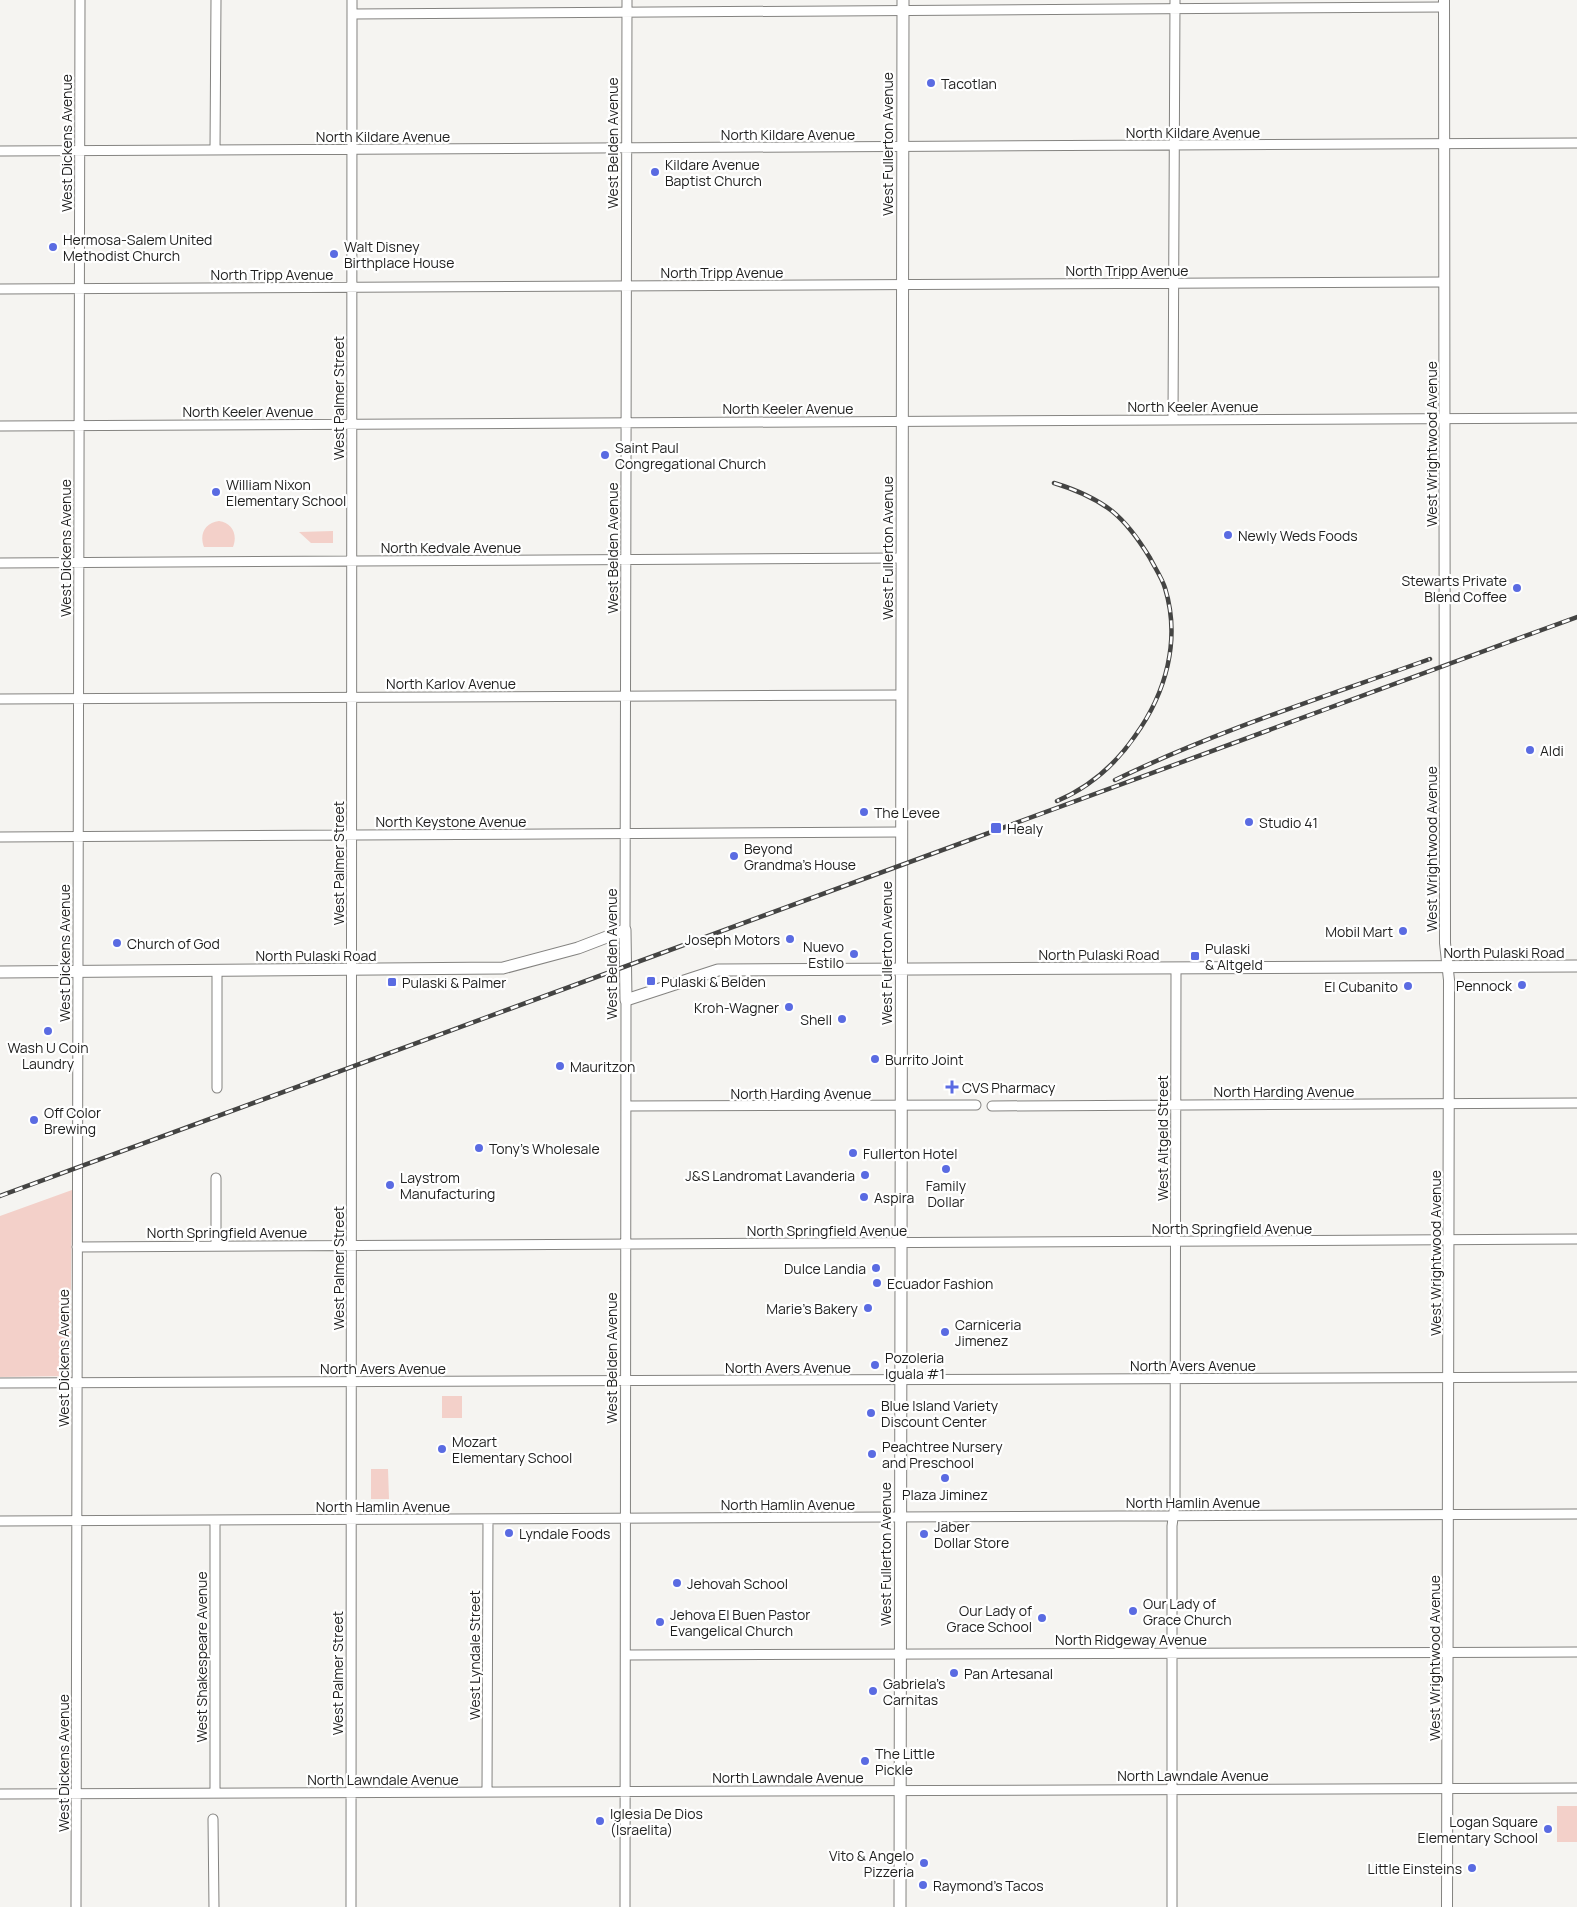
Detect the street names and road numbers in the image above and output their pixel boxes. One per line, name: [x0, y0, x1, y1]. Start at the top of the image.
street label: West Fullerton Avenue: [878, 72, 897, 216]
street label: West Dickens Avenue: [57, 74, 76, 212]
street label: West Belden Avenue: [603, 77, 622, 209]
street label: North Kildare Avenue: [1126, 123, 1260, 142]
street label: North Kildare Avenue: [721, 125, 855, 144]
street label: North Kildare Avenue: [316, 127, 450, 146]
street label: North Tripp Avenue: [1066, 261, 1188, 280]
street label: North Tripp Avenue: [661, 263, 783, 282]
street label: North Tripp Avenue: [211, 265, 333, 284]
street label: West Palmer Street: [329, 335, 348, 460]
street label: West Wrightwood Avenue: [1422, 361, 1441, 527]
street label: North Keeler Avenue: [1128, 397, 1258, 416]
street label: North Keeler Avenue: [723, 399, 853, 418]
street label: North Keeler Avenue: [183, 402, 313, 421]
street label: West Fullerton Avenue: [878, 476, 897, 620]
street label: West Dickens Avenue: [56, 479, 75, 617]
street label: West Belden Avenue: [603, 482, 622, 614]
street label: North Kedvale Avenue: [381, 538, 521, 557]
street label: North Karlov Avenue: [386, 674, 516, 693]
street label: West Wrightwood Avenue: [1422, 766, 1441, 932]
street label: West Palmer Street: [329, 800, 348, 925]
street label: North Keystone Avenue: [376, 812, 526, 831]
street label: West Fullerton Avenue: [877, 881, 896, 1025]
street label: West Dickens Avenue: [55, 884, 74, 1022]
street label: West Belden Avenue: [602, 888, 621, 1020]
street label: North Pulaski Road: [1444, 943, 1565, 962]
street label: North Pulaski Road: [1039, 945, 1160, 964]
street label: North Pulaski Road: [256, 946, 377, 965]
street label: West Altgeld Street: [1153, 1075, 1172, 1201]
street label: North Harding Avenue: [1214, 1082, 1354, 1101]
street label: North Harding Avenue: [731, 1084, 871, 1103]
street label: West Wrightwood Avenue: [1426, 1170, 1445, 1336]
street label: West Palmer Street: [329, 1205, 348, 1330]
street label: North Springfield Avenue: [1152, 1219, 1312, 1238]
street label: North Springfield Avenue: [747, 1221, 907, 1240]
street label: North Springfield Avenue: [147, 1223, 307, 1242]
street label: West Dickens Avenue: [54, 1289, 73, 1427]
street label: West Belden Avenue: [602, 1292, 621, 1424]
street label: North Avers Avenue: [1130, 1356, 1256, 1375]
street label: North Avers Avenue: [725, 1358, 851, 1377]
street label: North Avers Avenue: [320, 1359, 446, 1378]
street label: West Fullerton Avenue: [876, 1482, 895, 1626]
street label: North Hamlin Avenue: [1126, 1493, 1260, 1512]
street label: North Hamlin Avenue: [721, 1495, 855, 1514]
street label: North Hamlin Avenue: [316, 1497, 450, 1516]
street label: West Shakespeare Avenue: [192, 1571, 211, 1743]
street label: West Wrightwood Avenue: [1425, 1575, 1444, 1741]
street label: West Lyndale Street: [465, 1590, 484, 1720]
street label: West Palmer Street: [328, 1610, 347, 1735]
street label: North Ridgeway Avenue: [1055, 1630, 1207, 1649]
street label: West Dickens Avenue: [54, 1694, 73, 1832]
street label: North Lawndale Avenue: [1117, 1766, 1269, 1785]
street label: North Lawndale Avenue: [712, 1768, 864, 1787]
street label: North Lawndale Avenue: [307, 1770, 459, 1789]

